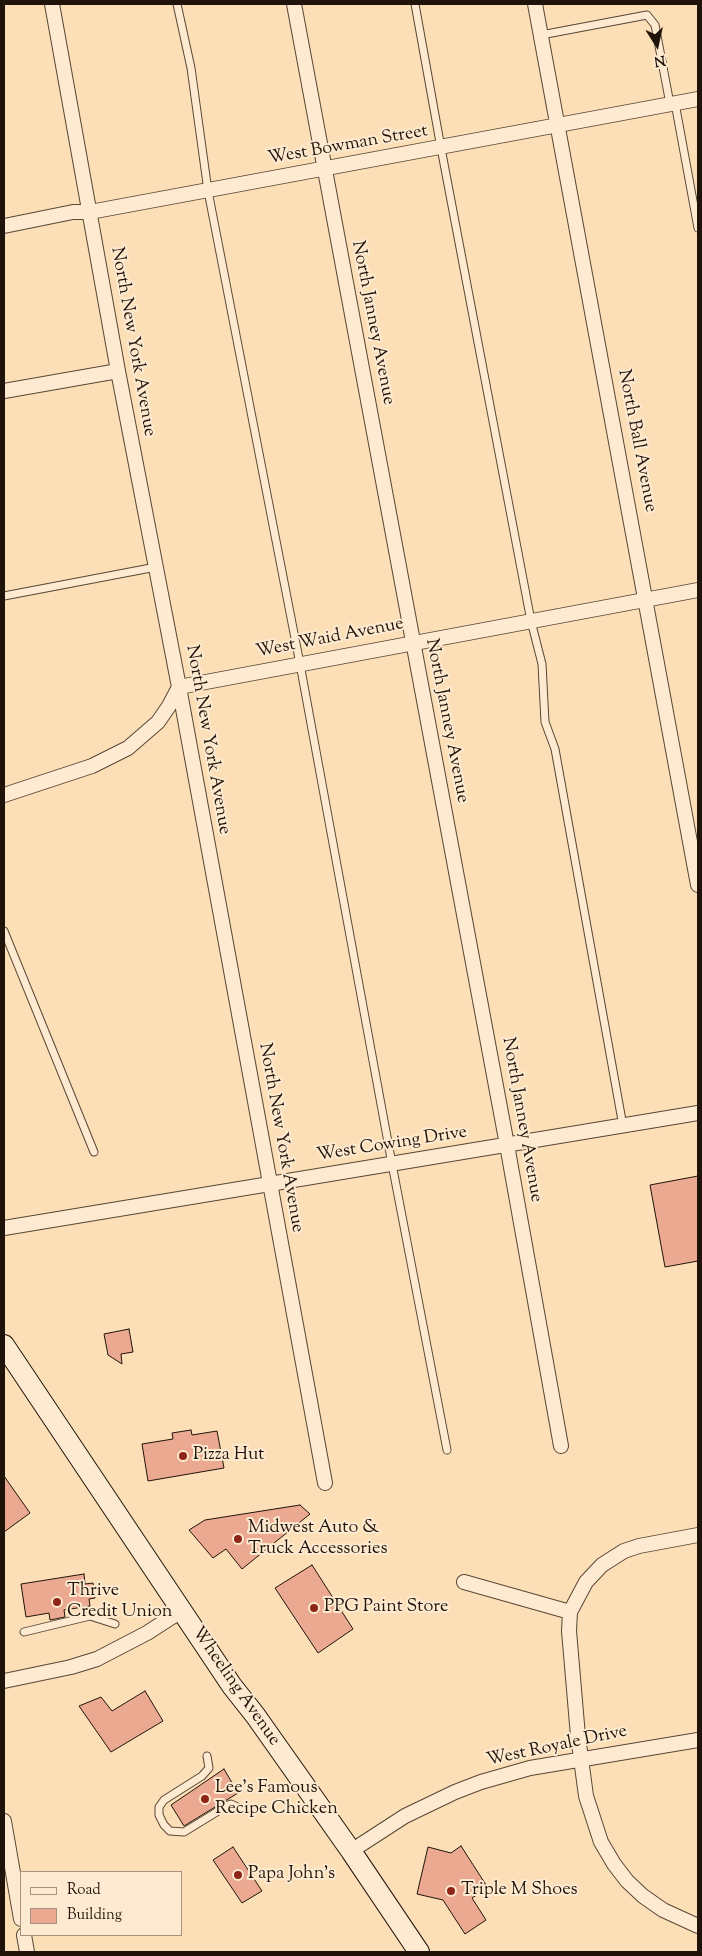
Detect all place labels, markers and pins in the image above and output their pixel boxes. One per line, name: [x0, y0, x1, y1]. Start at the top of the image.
place label: Pizza Hut: [193, 1445, 265, 1467]
marker: Pizza Hut: [177, 1450, 189, 1462]
place label: Midwest Auto & Truck Accessories: [248, 1518, 387, 1560]
marker: Midwest Auto & Truck Accessories: [232, 1533, 244, 1545]
place label: Thrive Credit Union: [67, 1581, 172, 1624]
marker: Thrive Credit Union: [51, 1596, 63, 1608]
place label: PPG Paint Store: [324, 1597, 448, 1619]
marker: PPG Paint Store: [308, 1602, 320, 1614]
place label: Lee's Famous Recipe Chicken: [215, 1778, 338, 1820]
marker: Lee's Famous Recipe Chicken: [199, 1793, 211, 1805]
place label: Papa John's: [248, 1864, 335, 1886]
marker: Papa John's: [232, 1869, 244, 1881]
place label: Triple M Shoes: [461, 1880, 578, 1902]
marker: Triple M Shoes: [445, 1885, 457, 1897]

